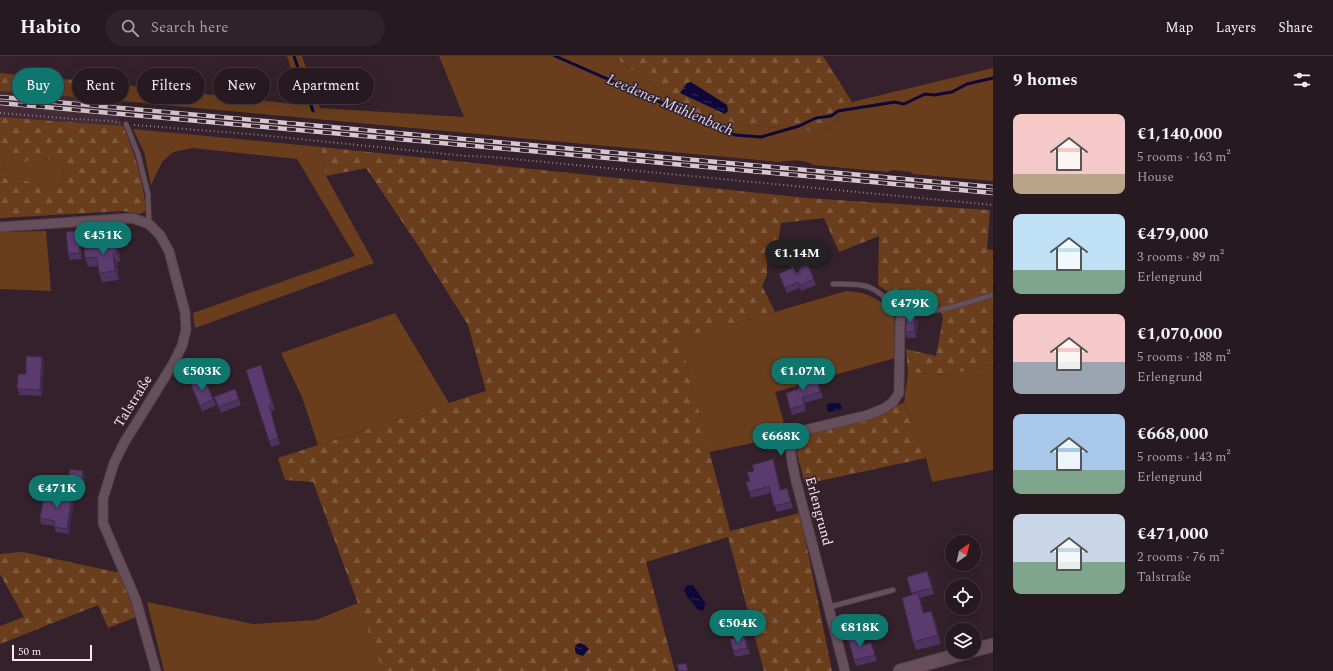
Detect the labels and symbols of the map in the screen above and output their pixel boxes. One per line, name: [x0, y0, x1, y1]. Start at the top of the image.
water label: Leedener Mühlenbach: [603, 68, 737, 142]
pin: €451K: [75, 222, 131, 256]
pin: €1.14M: [764, 240, 830, 274]
pin: €479K: [882, 290, 938, 324]
pin: €503K: [174, 358, 230, 392]
pin: €1.07M: [770, 358, 836, 392]
street label: Talstraße: [109, 370, 158, 431]
pin: €668K: [753, 423, 809, 457]
street label: Erlengrund: [800, 474, 838, 548]
pin: €471K: [29, 475, 85, 509]
north arrow: [945, 535, 981, 571]
pin: €504K: [710, 610, 766, 644]
pin: €818K: [832, 614, 888, 648]
scale bar: [12, 643, 92, 662]

